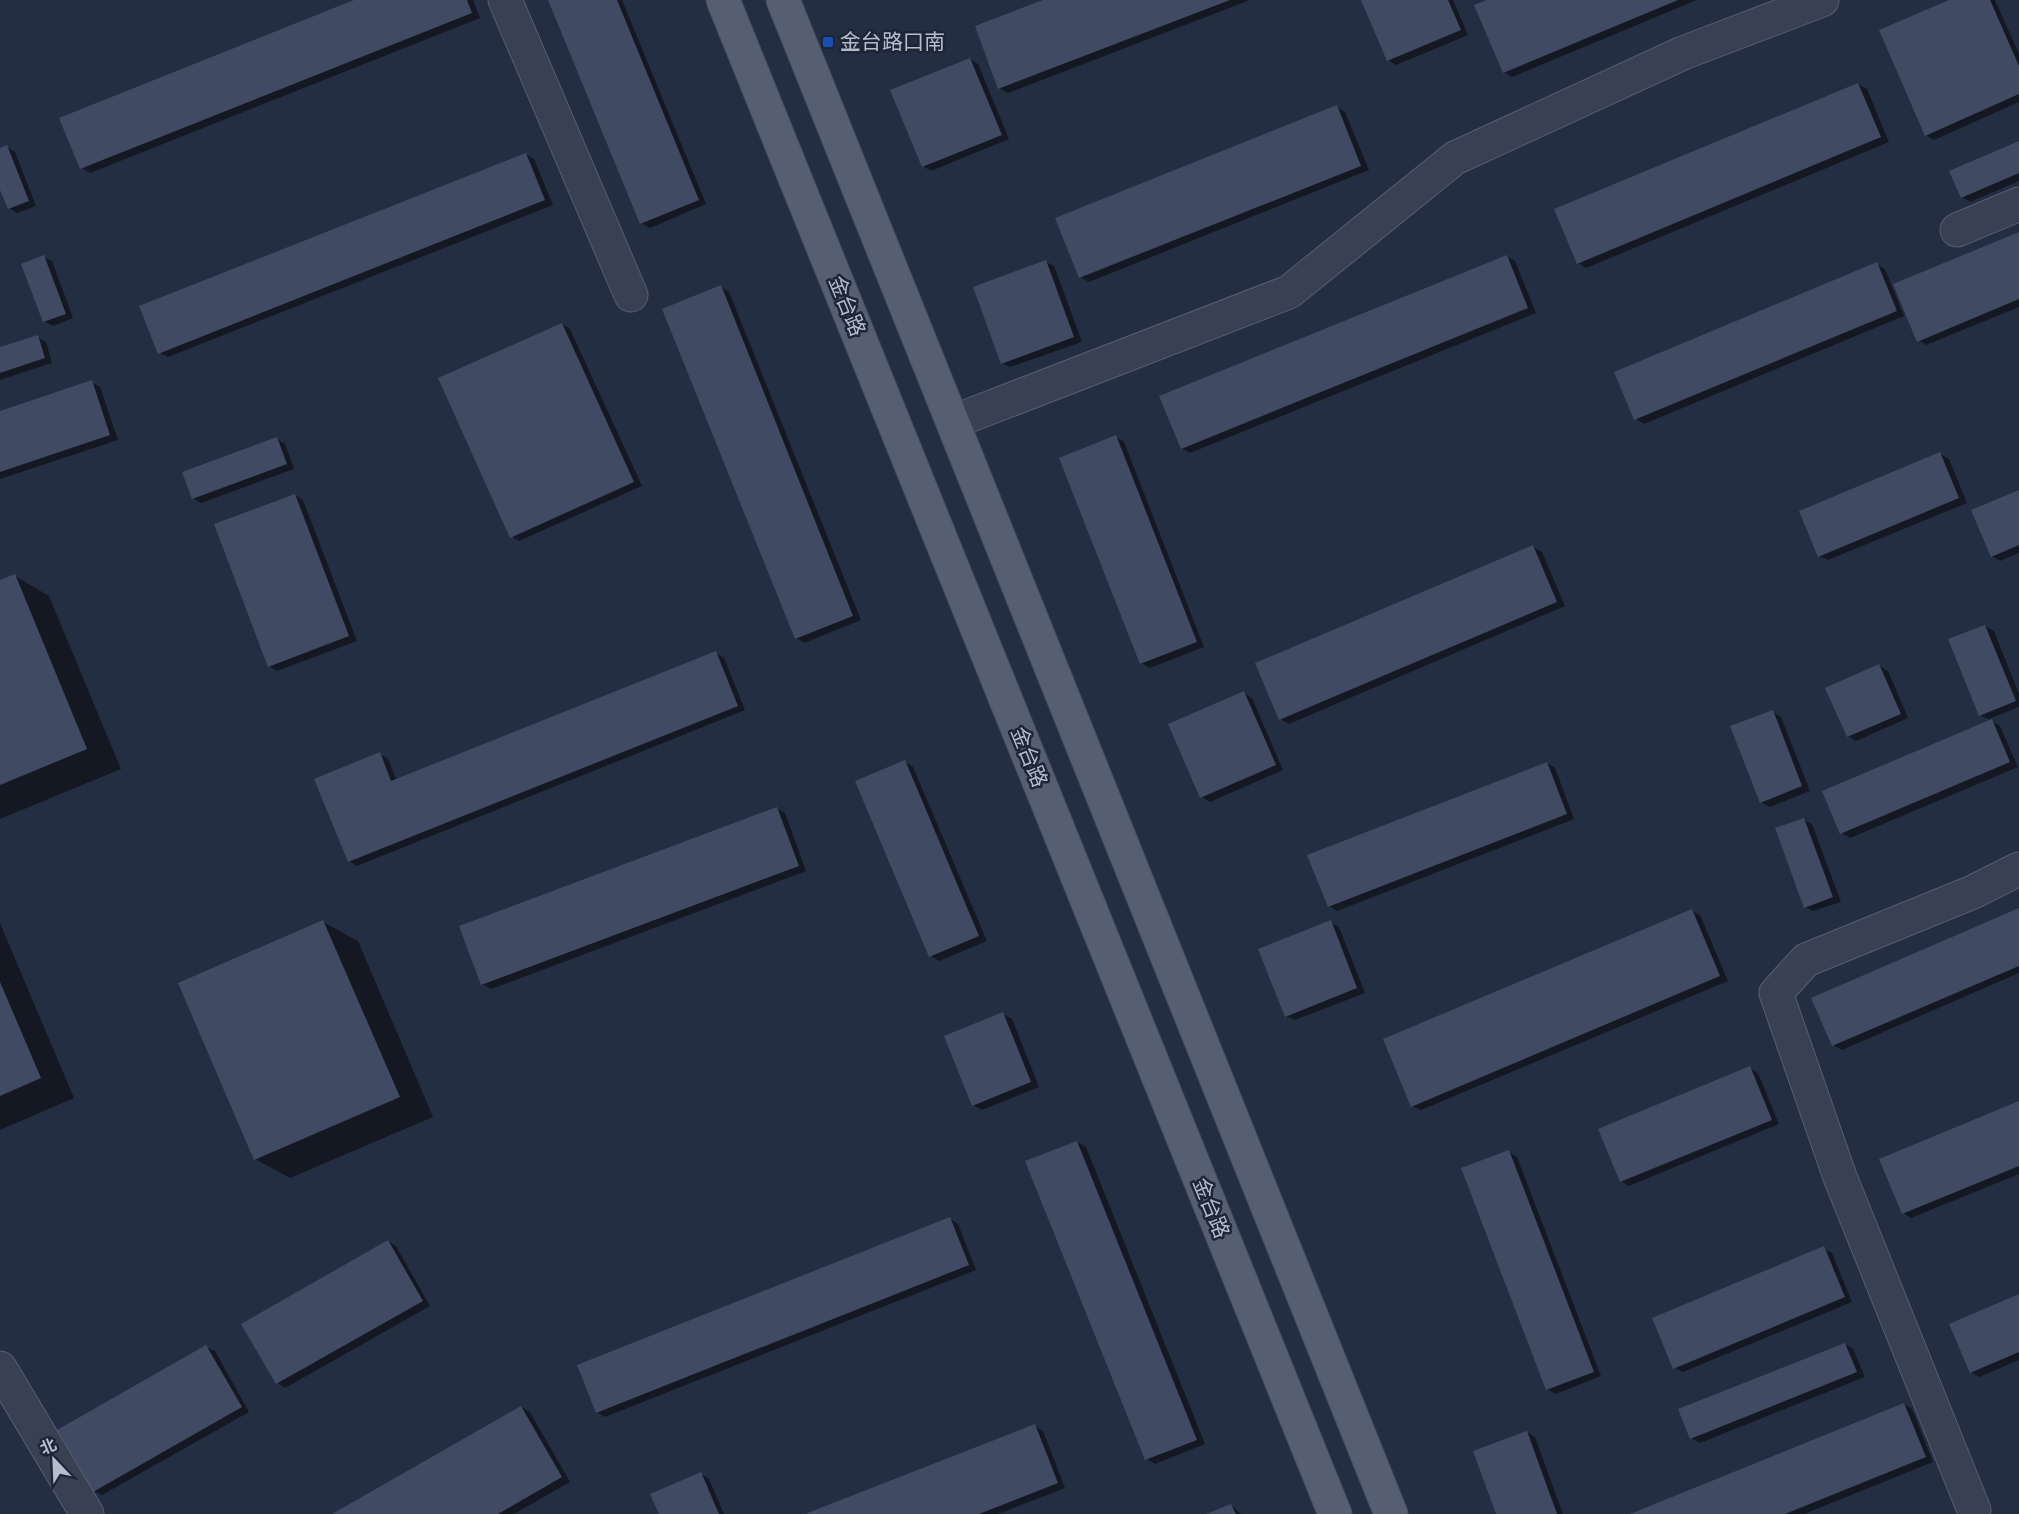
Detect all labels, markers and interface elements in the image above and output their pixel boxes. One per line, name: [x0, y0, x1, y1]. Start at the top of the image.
place label: 金台路口南: [840, 28, 945, 55]
marker: 金台路口南: [821, 35, 835, 49]
street label: 金台路: [823, 272, 872, 340]
street label: 金台路: [1005, 723, 1054, 791]
street label: 金台路: [1187, 1174, 1236, 1242]
north arrow: [24, 1430, 84, 1490]
text: 北: [37, 1434, 59, 1459]

